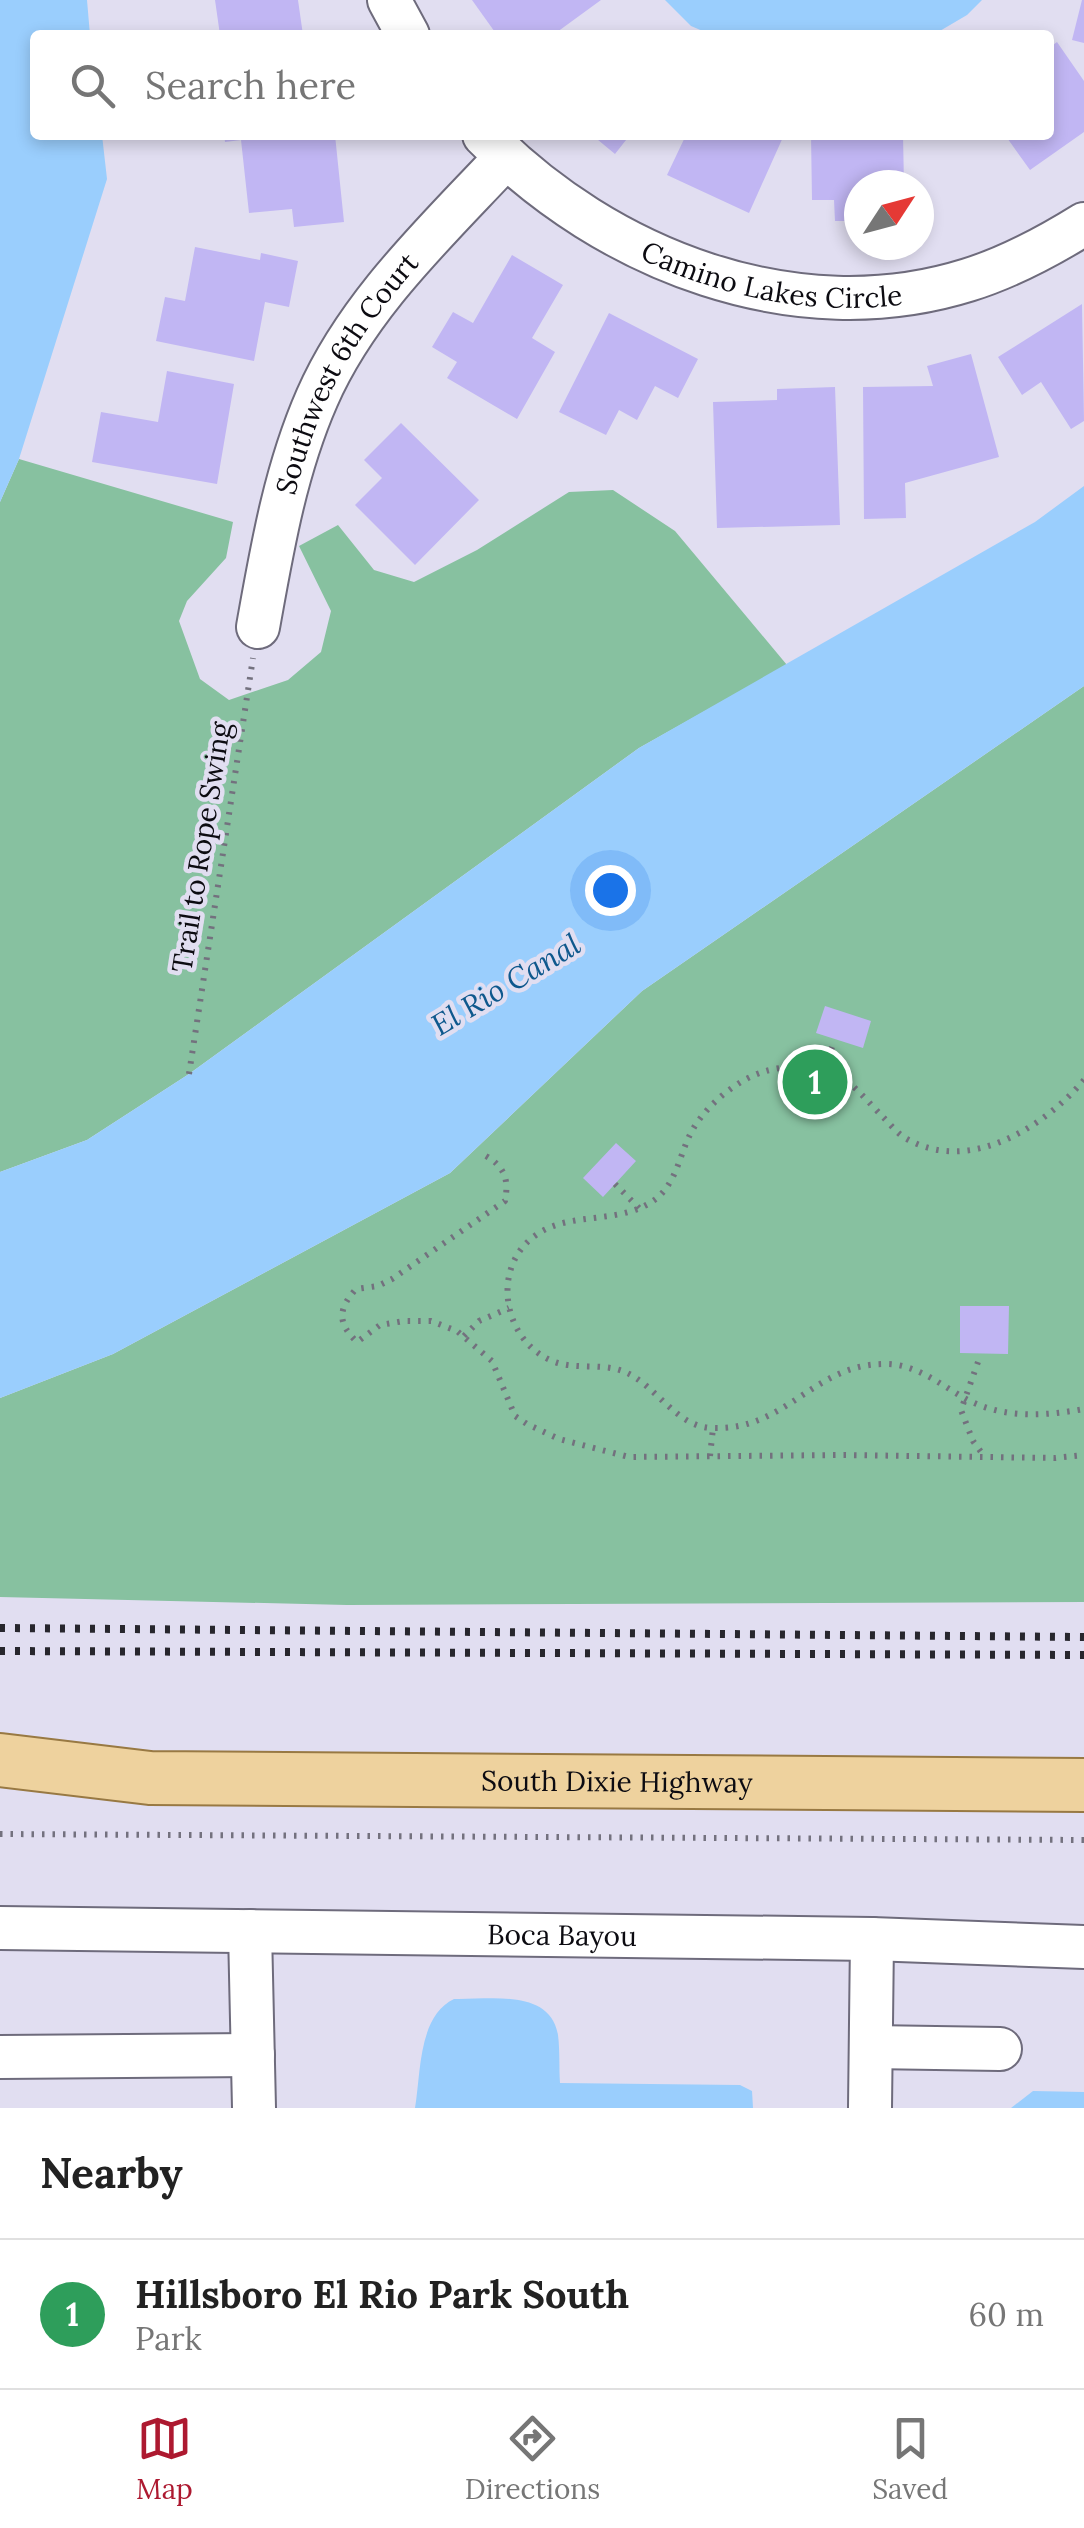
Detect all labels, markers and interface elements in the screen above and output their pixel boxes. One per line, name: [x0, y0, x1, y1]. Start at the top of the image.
search box: [30, 30, 1054, 140]
icon: search: [65, 58, 120, 113]
text: Search here: [145, 61, 356, 109]
north arrow: [844, 170, 934, 260]
street label: Camino Lakes Circle: [636, 233, 904, 316]
street label: Southwest 6th Court: [267, 245, 426, 498]
street label: Trail to Rope Swing: [163, 719, 239, 975]
your location: [585, 865, 636, 916]
water label: El Rio Canal: [424, 925, 587, 1044]
pin: 1: [782, 1044, 848, 1120]
street label: South Dixie Highway: [481, 1762, 753, 1801]
street label: Boca Bayou: [487, 1916, 637, 1954]
text: Nearby: [40, 2146, 183, 2200]
text: Hillsboro El Rio Park South: [135, 2270, 629, 2318]
text: 1: [66, 2294, 79, 2335]
text: 60 m: [969, 2294, 1044, 2335]
text: Park: [135, 2318, 202, 2359]
tab: Map: [136, 2411, 193, 2507]
tab: Directions: [465, 2411, 600, 2507]
tab: Saved: [872, 2411, 948, 2507]

